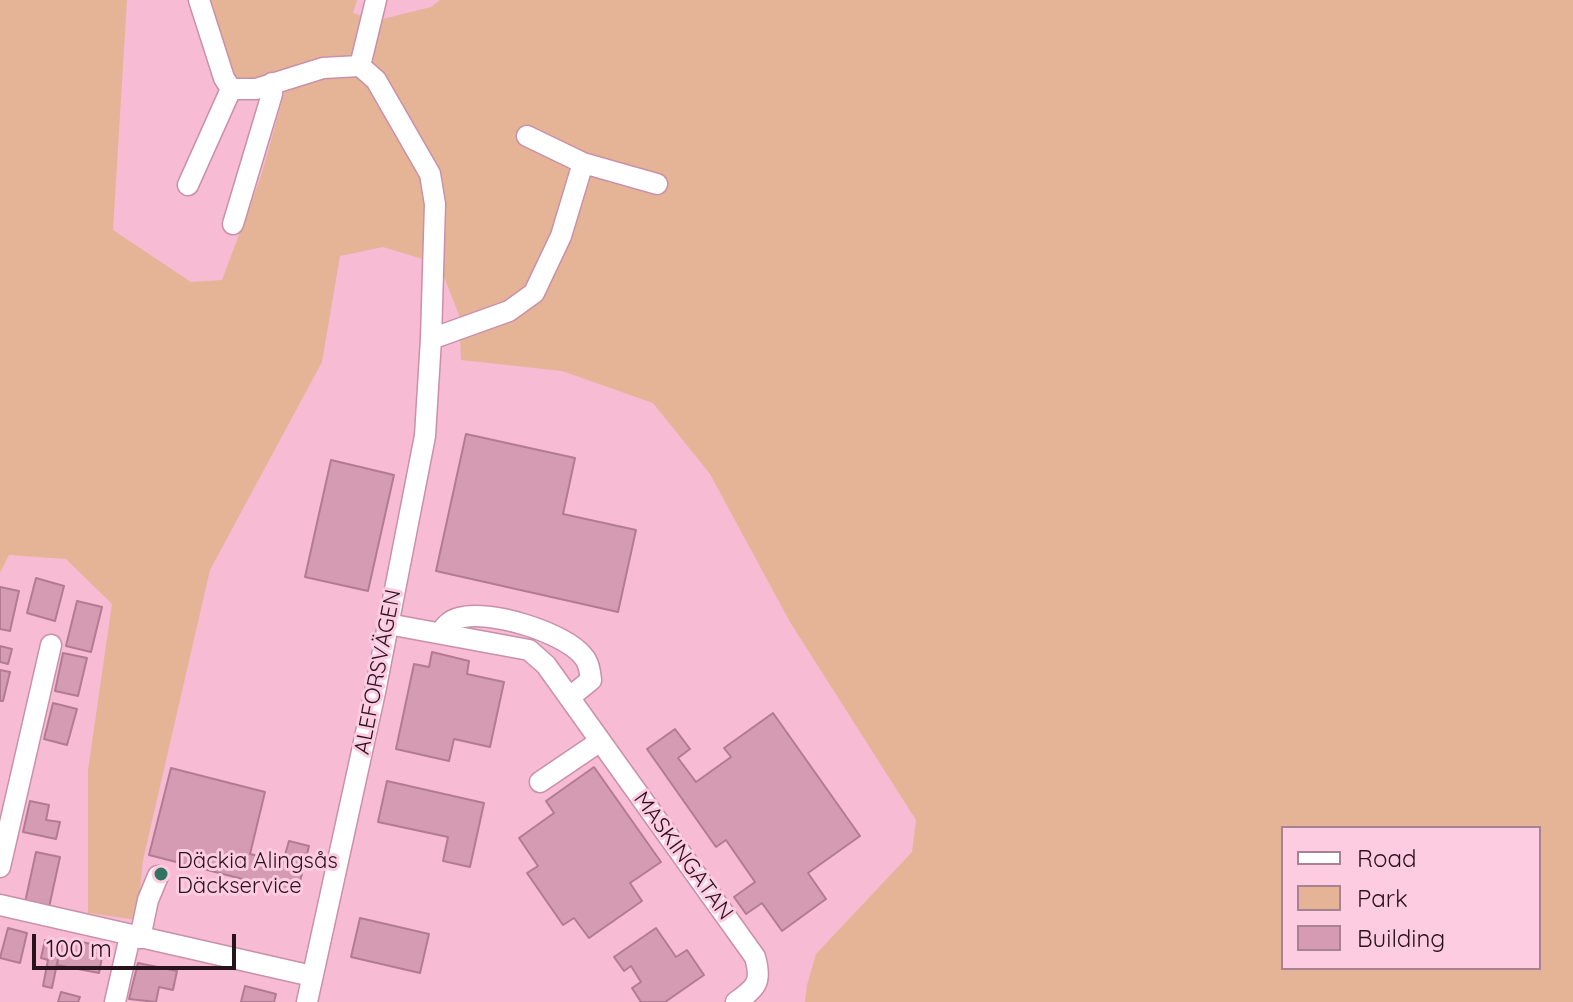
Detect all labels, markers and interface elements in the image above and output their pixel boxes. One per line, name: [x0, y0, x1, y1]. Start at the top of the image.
street label: ALEFORSVÄGEN: [349, 587, 407, 757]
street label: MASKINGATAN: [628, 787, 738, 925]
legend: [1281, 826, 1541, 970]
text: Road: [1357, 843, 1417, 873]
place label: Däckia Alingsås Däckservice: [177, 848, 338, 900]
marker: Däckia Alingsås Däckservice: [152, 865, 170, 883]
text: Park: [1357, 883, 1408, 913]
scale bar: [36, 918, 240, 968]
text: Building: [1357, 923, 1445, 953]
text: 100 m: [46, 933, 112, 963]

